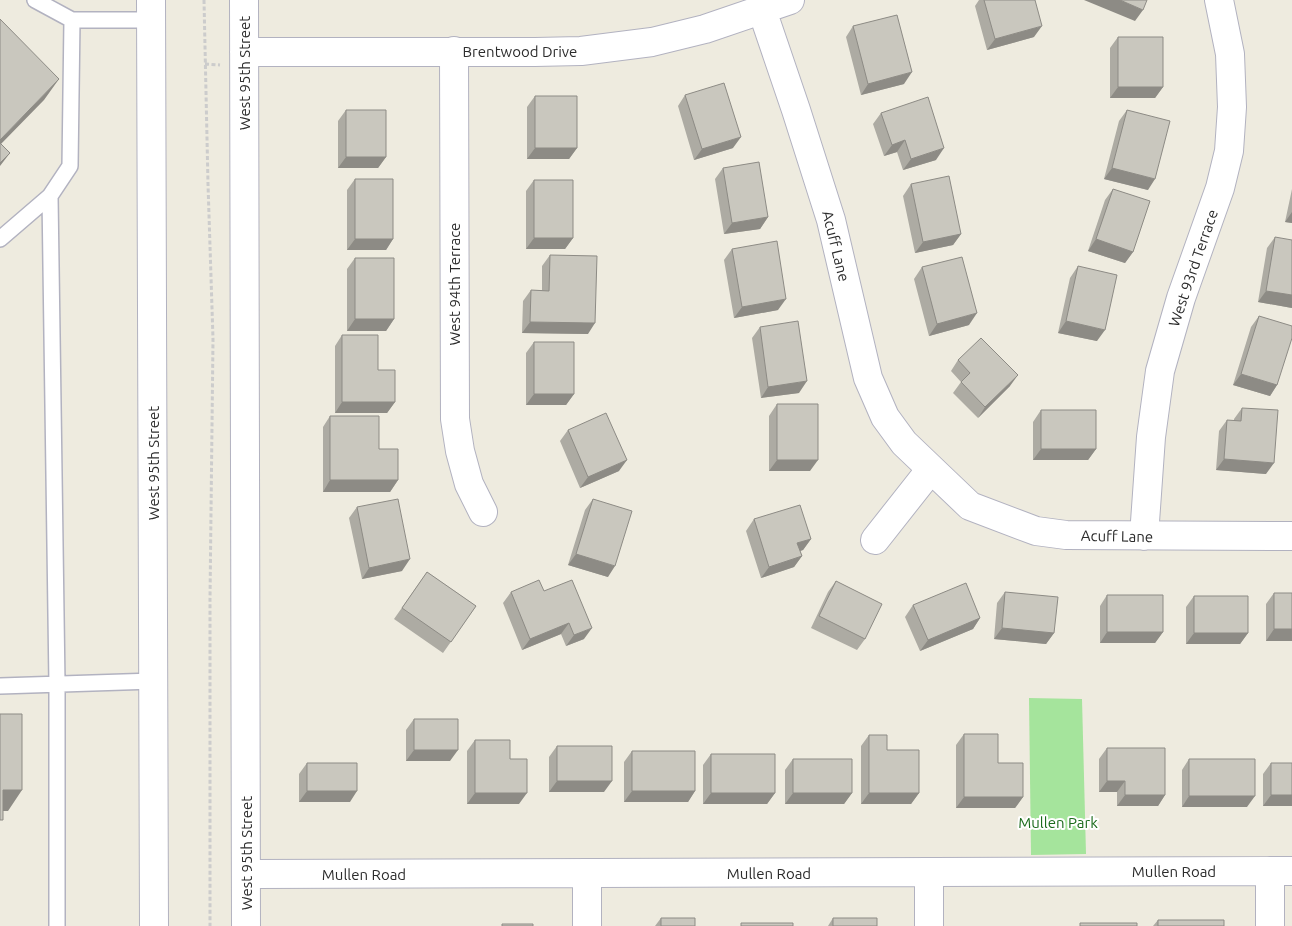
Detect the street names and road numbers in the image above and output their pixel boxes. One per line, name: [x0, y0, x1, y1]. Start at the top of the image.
street label: West 95th Street: [236, 16, 253, 130]
street label: Brentwood Drive: [463, 43, 577, 60]
street label: West 93rd Terrace: [1165, 207, 1221, 329]
street label: Acuff Lane: [819, 209, 853, 283]
street label: West 94th Terrace: [446, 223, 463, 345]
street label: West 95th Street: [145, 406, 162, 520]
street label: Acuff Lane: [1081, 527, 1153, 545]
street label: West 95th Street: [238, 796, 255, 910]
street label: Mullen Road: [1132, 863, 1216, 880]
street label: Mullen Road: [727, 865, 811, 882]
street label: Mullen Road: [322, 866, 406, 883]

